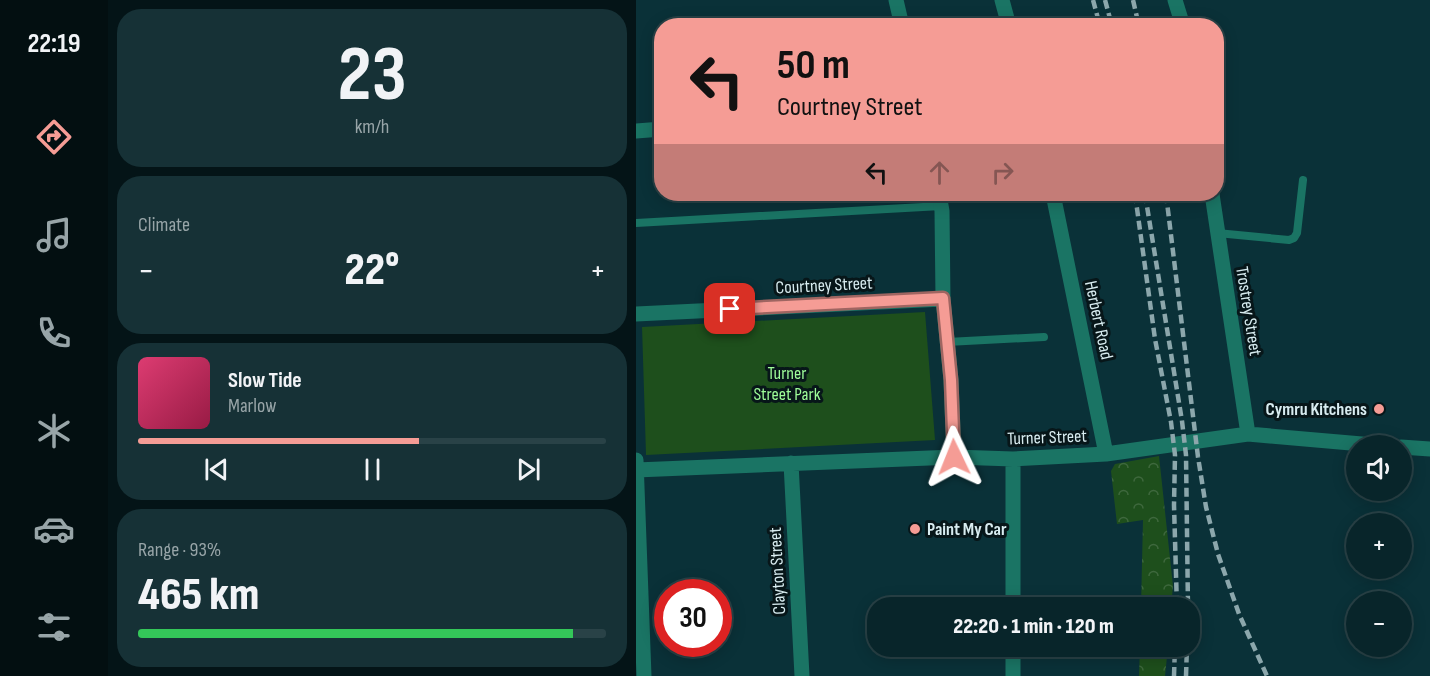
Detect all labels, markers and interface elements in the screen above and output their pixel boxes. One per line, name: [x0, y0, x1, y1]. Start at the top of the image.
text: 22:19: [27, 28, 81, 60]
text: 23: [337, 29, 407, 122]
text: 50 m: [777, 40, 850, 91]
icon: left: [678, 42, 756, 120]
text: Courtney Street: [777, 91, 923, 123]
text: km/h: [355, 115, 389, 139]
icon: directions: [33, 116, 75, 158]
icon: left: [860, 156, 893, 189]
icon: ahead: [923, 156, 956, 189]
icon: right: [986, 156, 1019, 189]
text: Climate: [138, 213, 190, 237]
icon: music: [33, 214, 75, 256]
text: 22°: [344, 243, 400, 298]
text: −: [138, 251, 154, 291]
text: +: [590, 251, 606, 291]
street label: Trostrey Street: [1231, 265, 1266, 358]
street label: Courtney Street: [775, 272, 874, 299]
street label: Herbert Road: [1080, 279, 1117, 361]
pin: [704, 283, 755, 334]
icon: arrive: [713, 292, 746, 325]
icon: phone: [33, 312, 75, 354]
park label: Turner Street Park: [753, 363, 821, 405]
text: Slow Tide: [228, 367, 302, 394]
text: Marlow: [228, 394, 276, 418]
place label: Cymru Kitchens: [1266, 399, 1367, 420]
marker: Cymru Kitchens: [1372, 402, 1386, 416]
icon: climate: [33, 410, 75, 452]
position arrow: [922, 425, 986, 489]
street label: Turner Street: [1007, 426, 1088, 449]
map controls: [1346, 435, 1412, 657]
button: sound: [1346, 435, 1412, 501]
icon: previous: [200, 453, 233, 486]
icon: pause: [356, 453, 389, 486]
icon: next: [512, 453, 545, 486]
icon: car: [33, 508, 75, 550]
button: +: [1346, 513, 1412, 579]
place label: Paint My Car: [927, 519, 1007, 540]
marker: Paint My Car: [908, 522, 922, 536]
street label: Clayton Street: [765, 526, 790, 615]
text: Range · 93%: [138, 538, 221, 562]
text: 465 km: [138, 568, 259, 623]
speed limit sign: 30: [654, 579, 732, 657]
button: −: [1346, 591, 1412, 657]
icon: filters: [33, 606, 75, 648]
text: 22:20 · 1 min · 120 m: [953, 613, 1114, 640]

